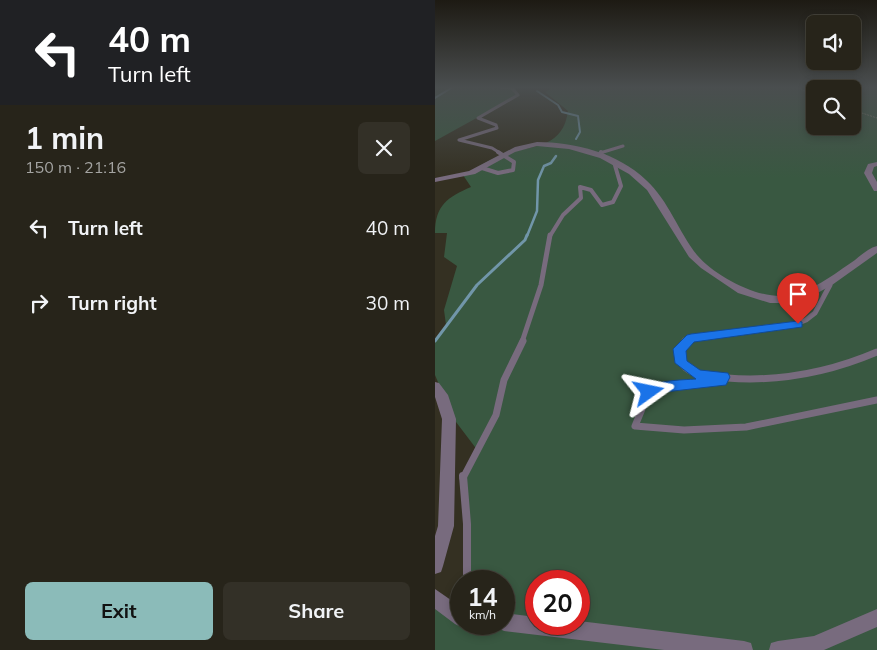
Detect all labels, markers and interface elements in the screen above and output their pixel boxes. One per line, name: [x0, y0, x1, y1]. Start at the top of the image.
map controls: [806, 15, 861, 135]
button: sound: [806, 15, 861, 70]
text: 40 m: [108, 17, 191, 61]
icon: left: [25, 20, 90, 85]
text: Turn left: [108, 60, 191, 88]
button: search: [806, 80, 861, 135]
text: 1 min: [25, 119, 104, 157]
button: close: [358, 122, 410, 174]
text: 150 m · 21:16: [25, 157, 126, 177]
icon: left: [25, 214, 53, 242]
text: Turn left: [68, 216, 143, 240]
text: 40 m: [366, 216, 410, 240]
pin: [777, 273, 819, 324]
icon: arrive: [784, 280, 812, 308]
icon: right: [25, 289, 53, 317]
text: Turn right: [68, 291, 157, 315]
text: 30 m: [366, 291, 410, 315]
position arrow: [622, 365, 674, 417]
speed limit sign: 20: [525, 570, 590, 635]
text: 14: [467, 581, 498, 612]
button: Exit: [25, 582, 213, 640]
button: Share: [223, 582, 410, 640]
text: km/h: [469, 607, 496, 622]

